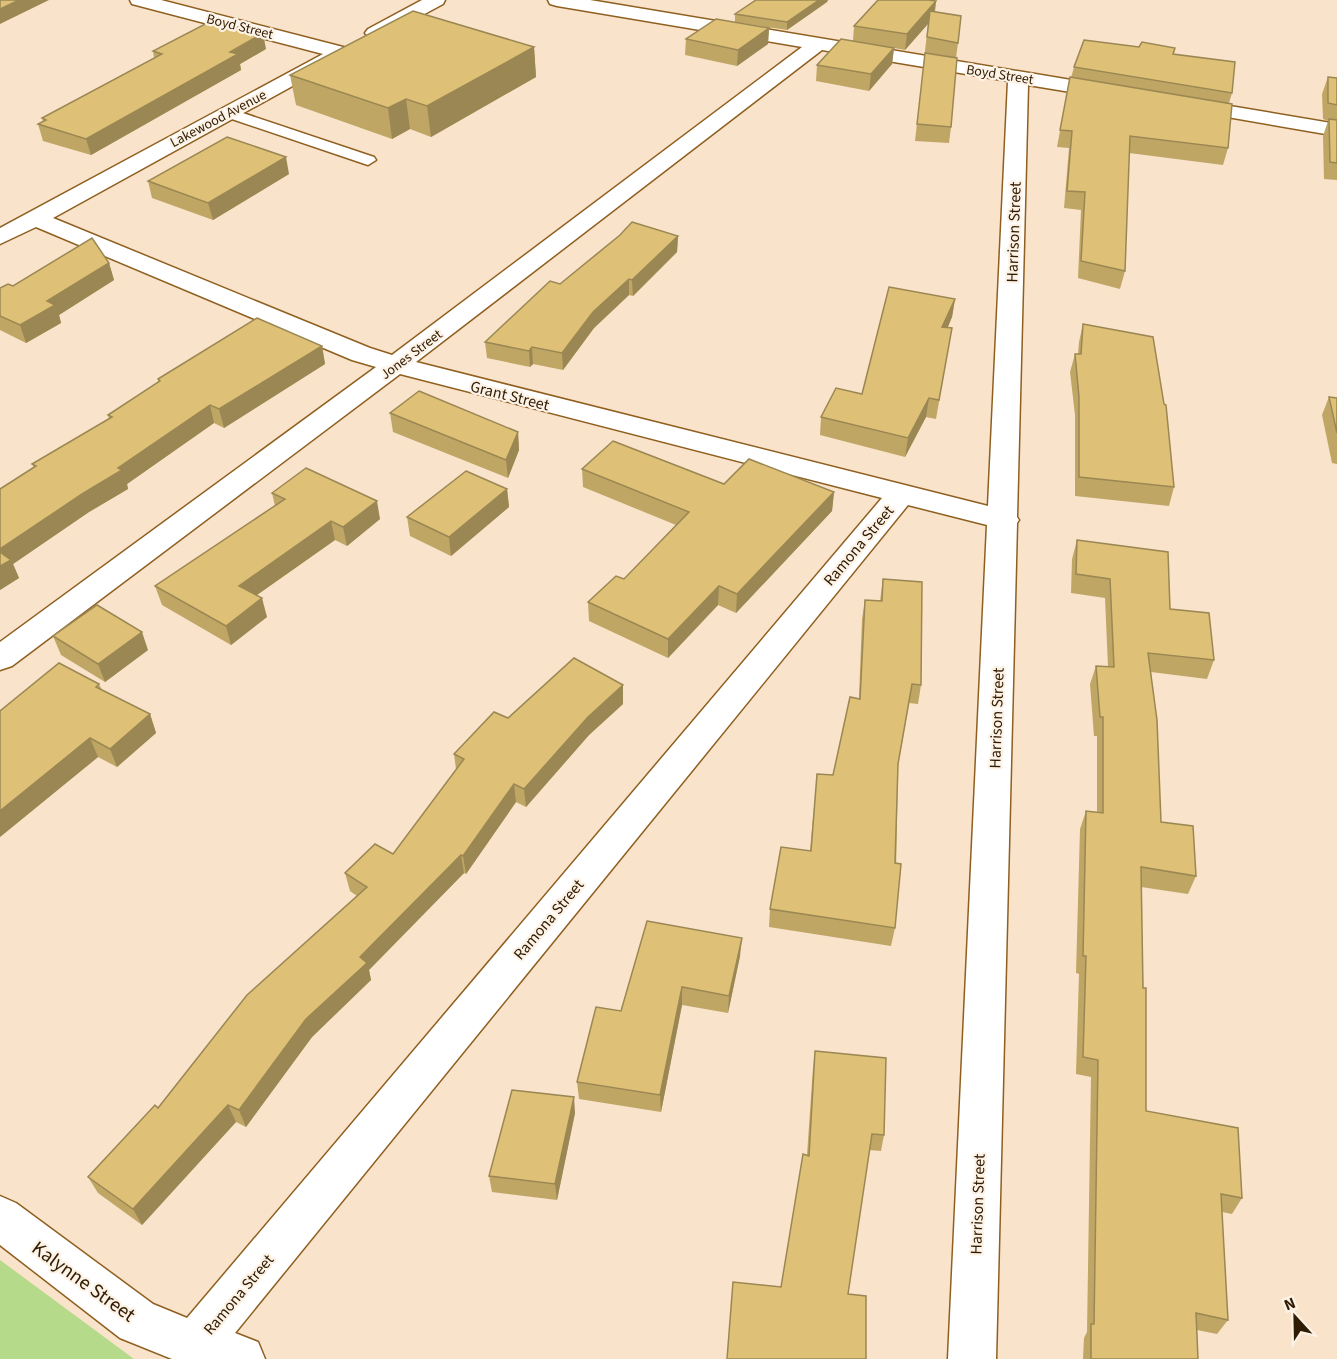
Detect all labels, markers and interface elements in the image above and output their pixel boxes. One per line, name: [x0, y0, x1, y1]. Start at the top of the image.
street label: Boyd Street: [204, 9, 275, 45]
street label: Boyd Street: [965, 60, 1035, 90]
street label: Lakewood Avenue: [167, 85, 270, 153]
street label: Harrison Street: [1001, 181, 1027, 283]
street label: Jones Street: [377, 325, 447, 385]
street label: Grant Street: [468, 376, 552, 417]
street label: Ramona Street: [818, 500, 899, 591]
street label: Harrison Street: [984, 667, 1010, 769]
street label: Ramona Street: [508, 874, 589, 965]
street label: Harrison Street: [965, 1153, 991, 1255]
street label: Kalynne Street: [26, 1235, 141, 1329]
street label: Ramona Street: [198, 1249, 279, 1340]
north arrow: [1265, 1287, 1325, 1347]
text: N: [1281, 1292, 1299, 1316]

